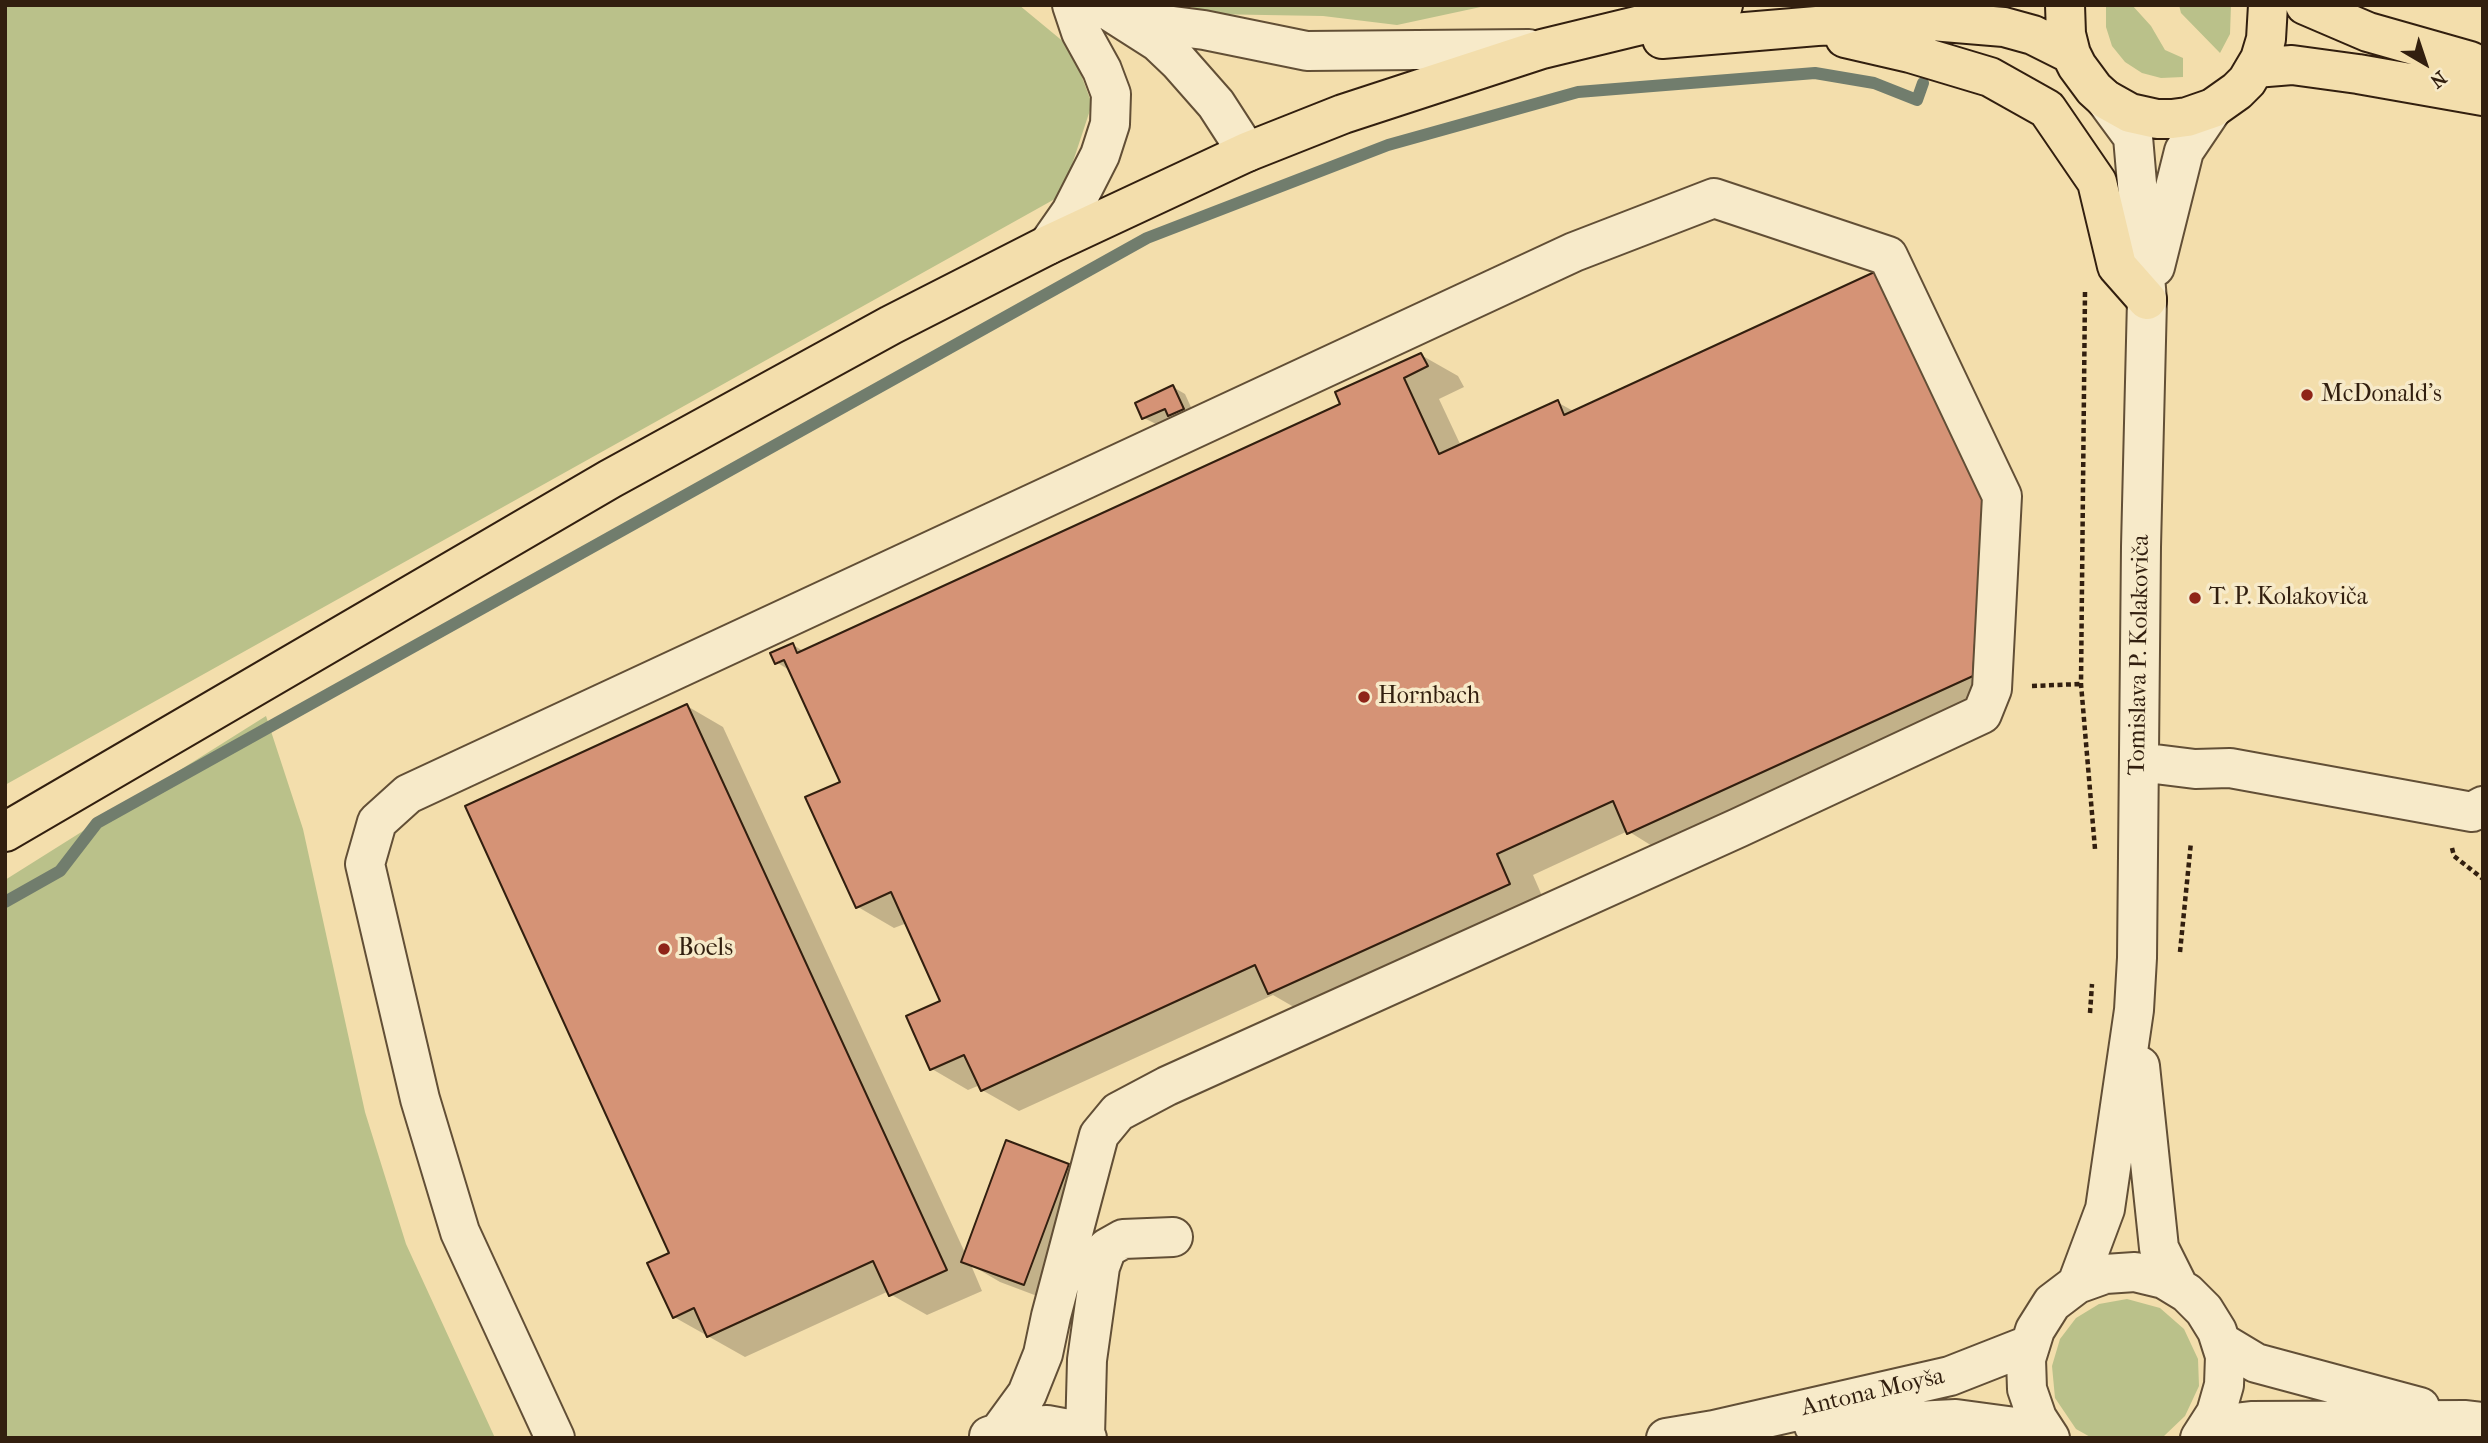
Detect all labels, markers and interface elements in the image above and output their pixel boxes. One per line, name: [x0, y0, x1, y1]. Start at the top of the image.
north arrow: [2390, 28, 2460, 98]
text: N: [2426, 66, 2451, 92]
place label: McDonald's: [2321, 381, 2442, 409]
marker: McDonald's: [2299, 387, 2315, 403]
street label: Tomislava P. Kolakoviča: [2123, 534, 2157, 776]
place label: T. P. Kolakoviča: [2209, 584, 2368, 612]
marker: T. P. Kolakoviča: [2187, 590, 2203, 606]
place label: Hornbach: [1378, 683, 1480, 711]
marker: Hornbach: [1356, 689, 1372, 705]
place label: Boels: [678, 935, 733, 963]
marker: Boels: [656, 941, 672, 957]
street label: Antona Moyša: [1799, 1363, 1947, 1423]

